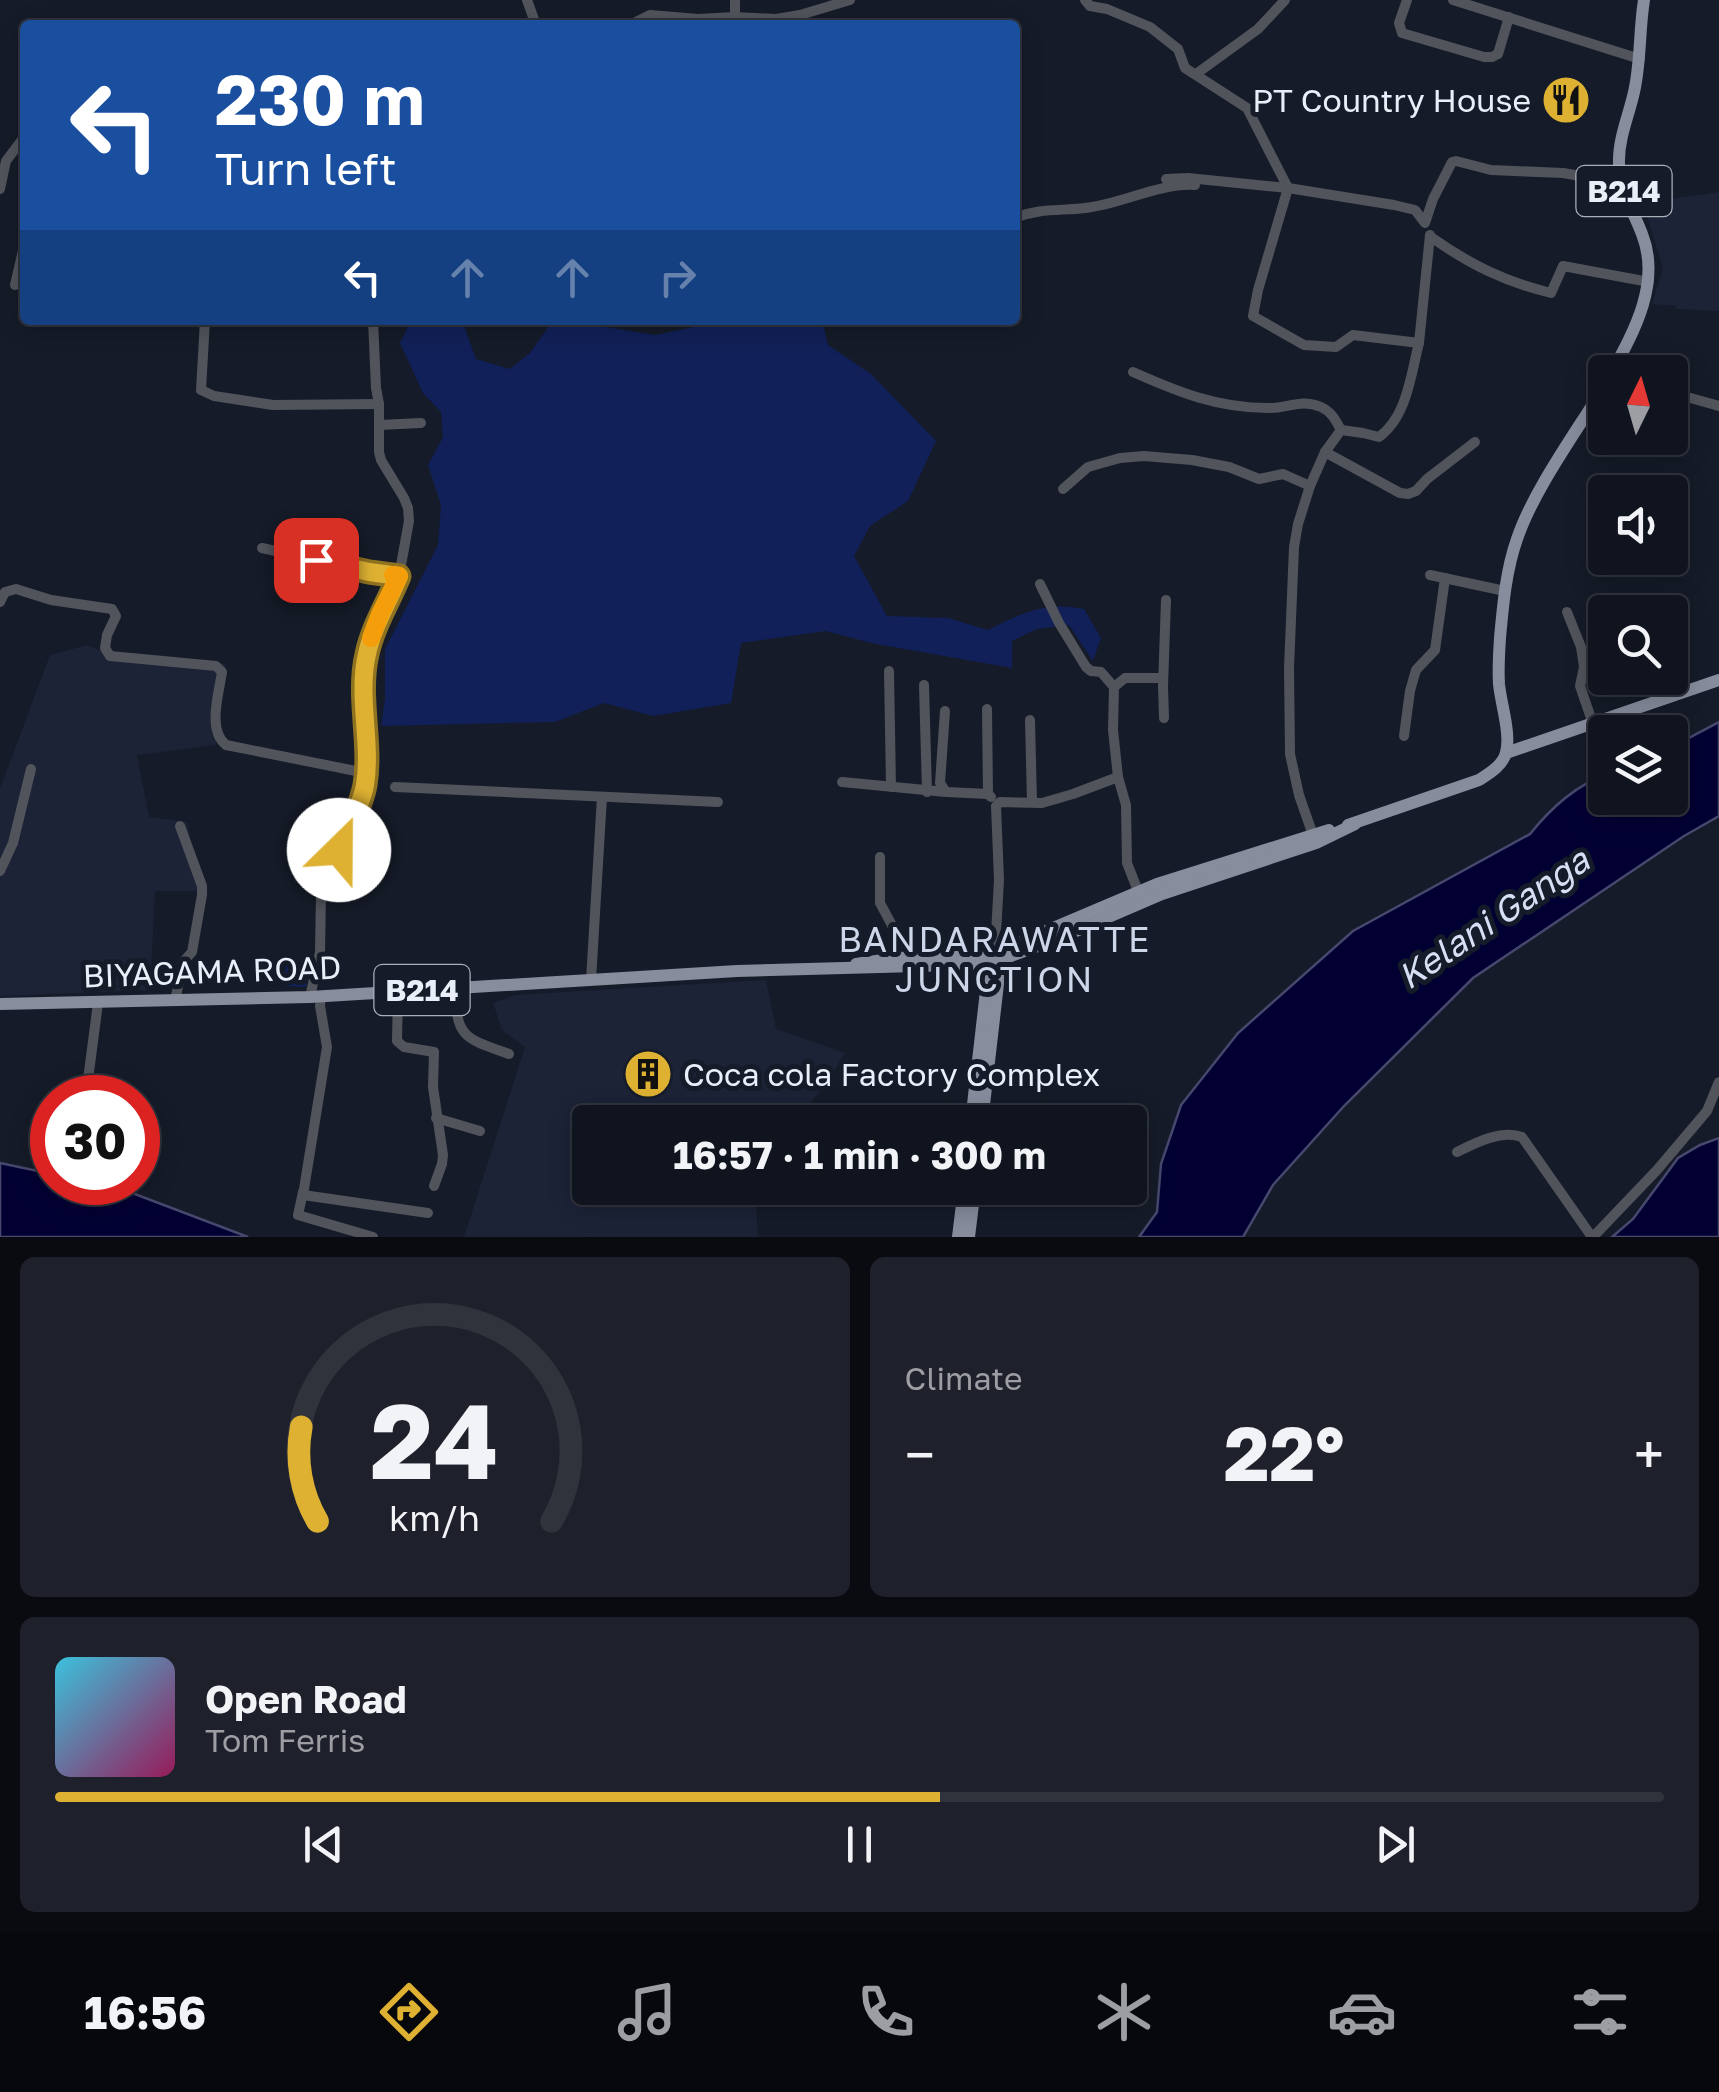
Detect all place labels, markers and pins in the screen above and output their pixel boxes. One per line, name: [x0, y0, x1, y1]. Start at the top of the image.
restaurant icon: PT Country House: [1540, 74, 1592, 126]
place label: PT Country House: [1252, 81, 1531, 119]
pin: [274, 518, 359, 603]
building icon: Coca cola Factory Complex: [622, 1048, 674, 1100]
place label: Coca cola Factory Complex: [683, 1055, 1100, 1093]

